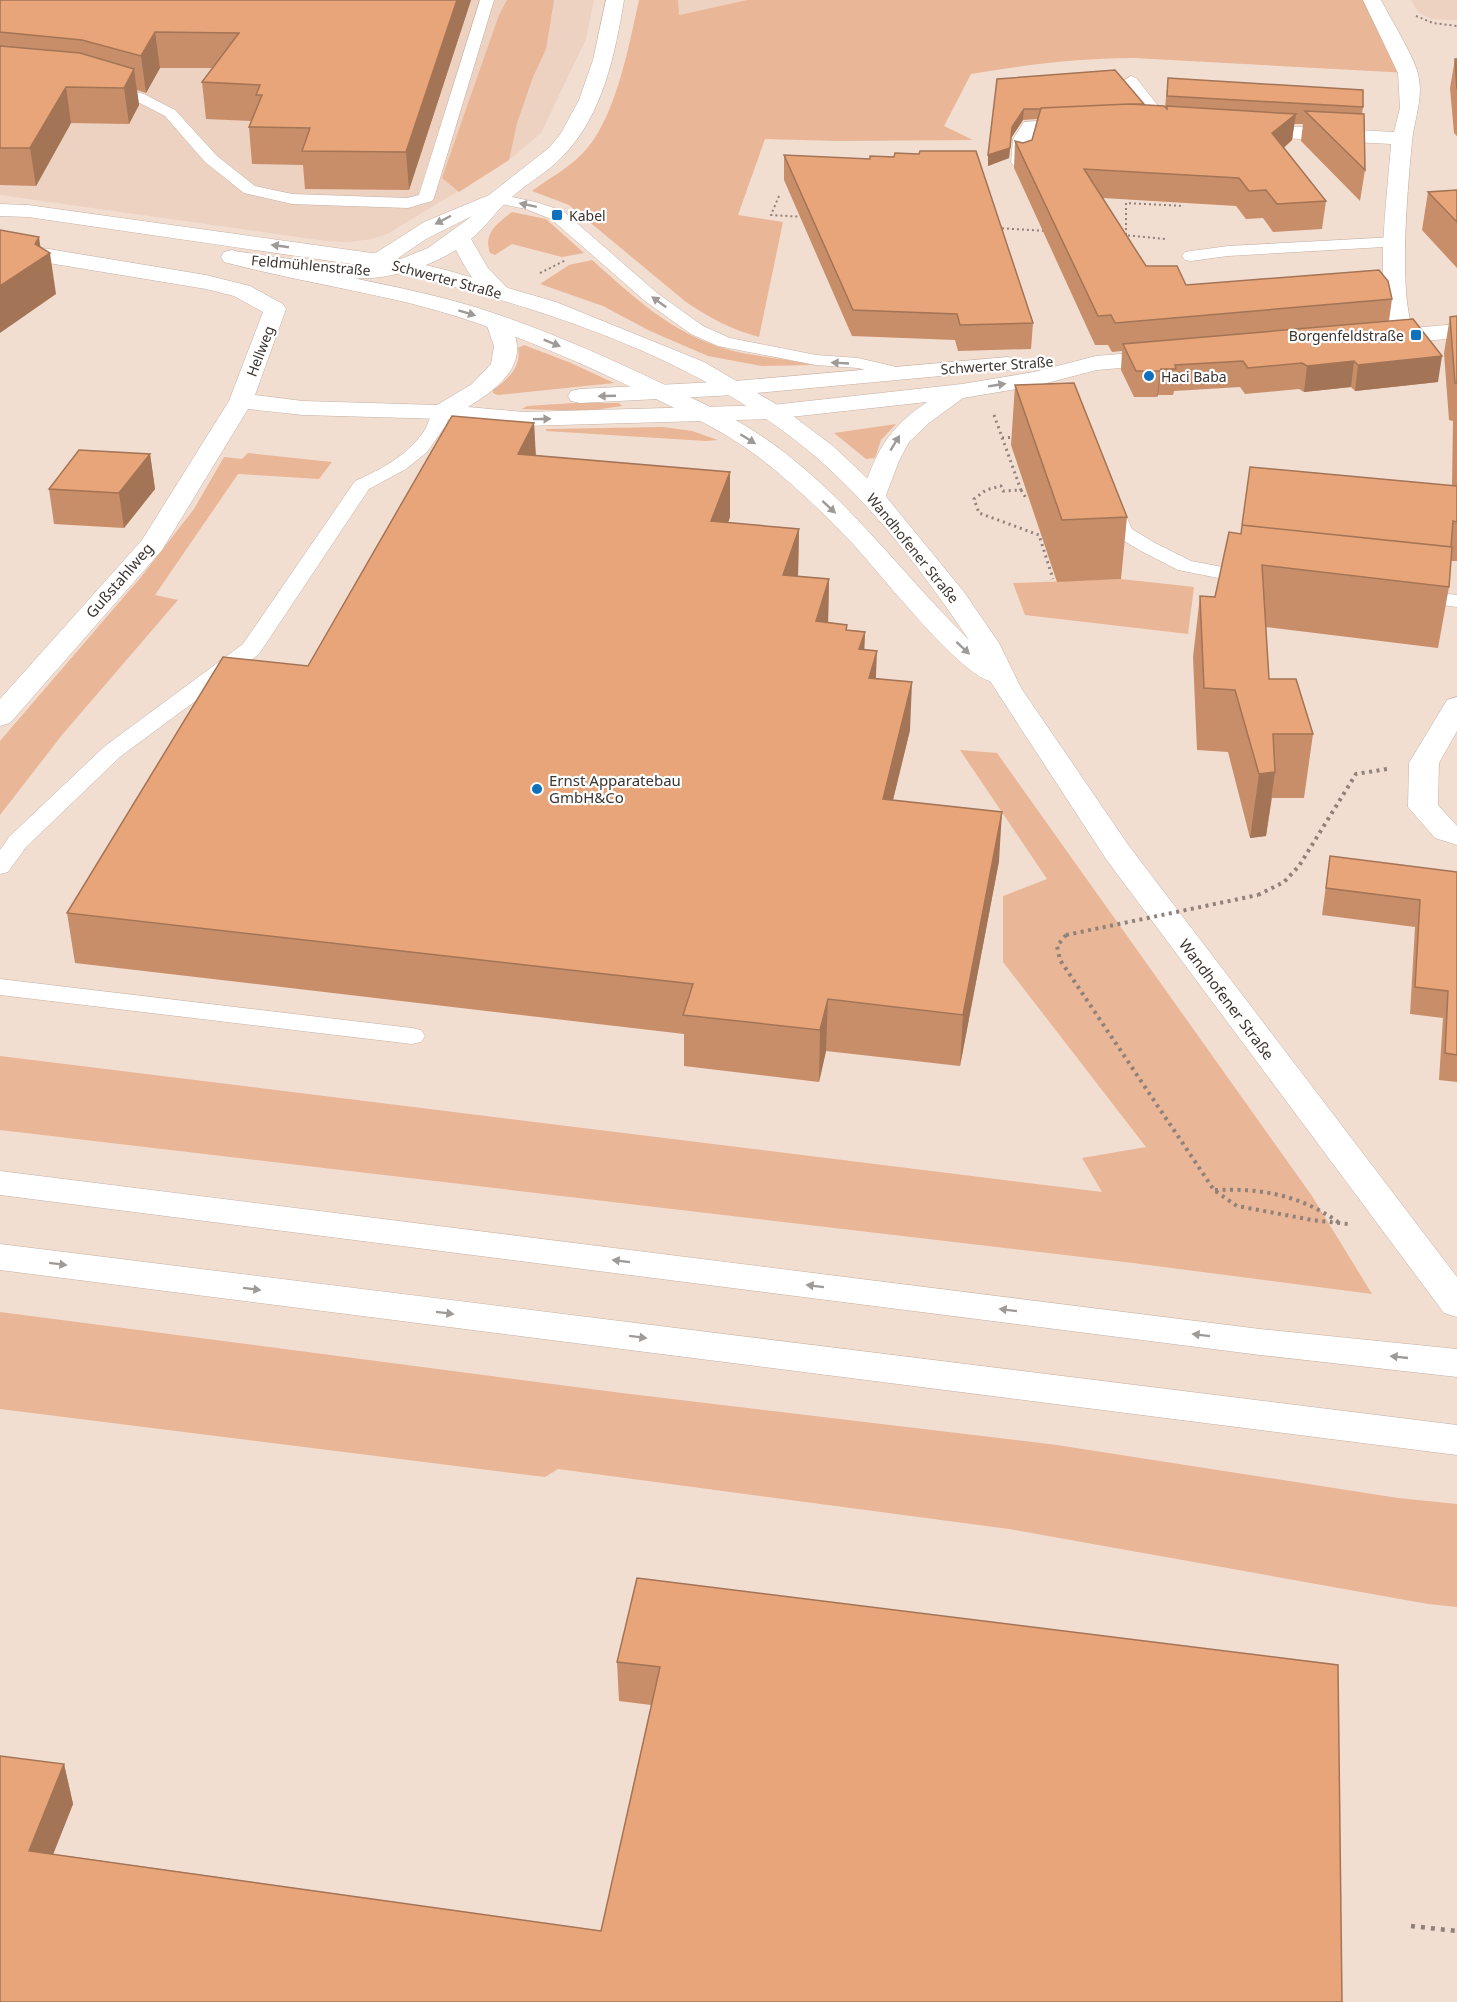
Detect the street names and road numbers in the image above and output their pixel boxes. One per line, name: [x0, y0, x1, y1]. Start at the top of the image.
street label: Feldmühlenstraße: [251, 250, 372, 280]
street label: Schwerter Straße: [390, 255, 504, 303]
street label: Hellweg: [242, 323, 278, 379]
street label: Schwerter Straße: [940, 352, 1054, 378]
street label: Wandhofener Straße: [863, 489, 963, 607]
street label: Gußstahlweg: [81, 538, 157, 622]
street label: Wandhofener Straße: [1175, 935, 1279, 1063]

